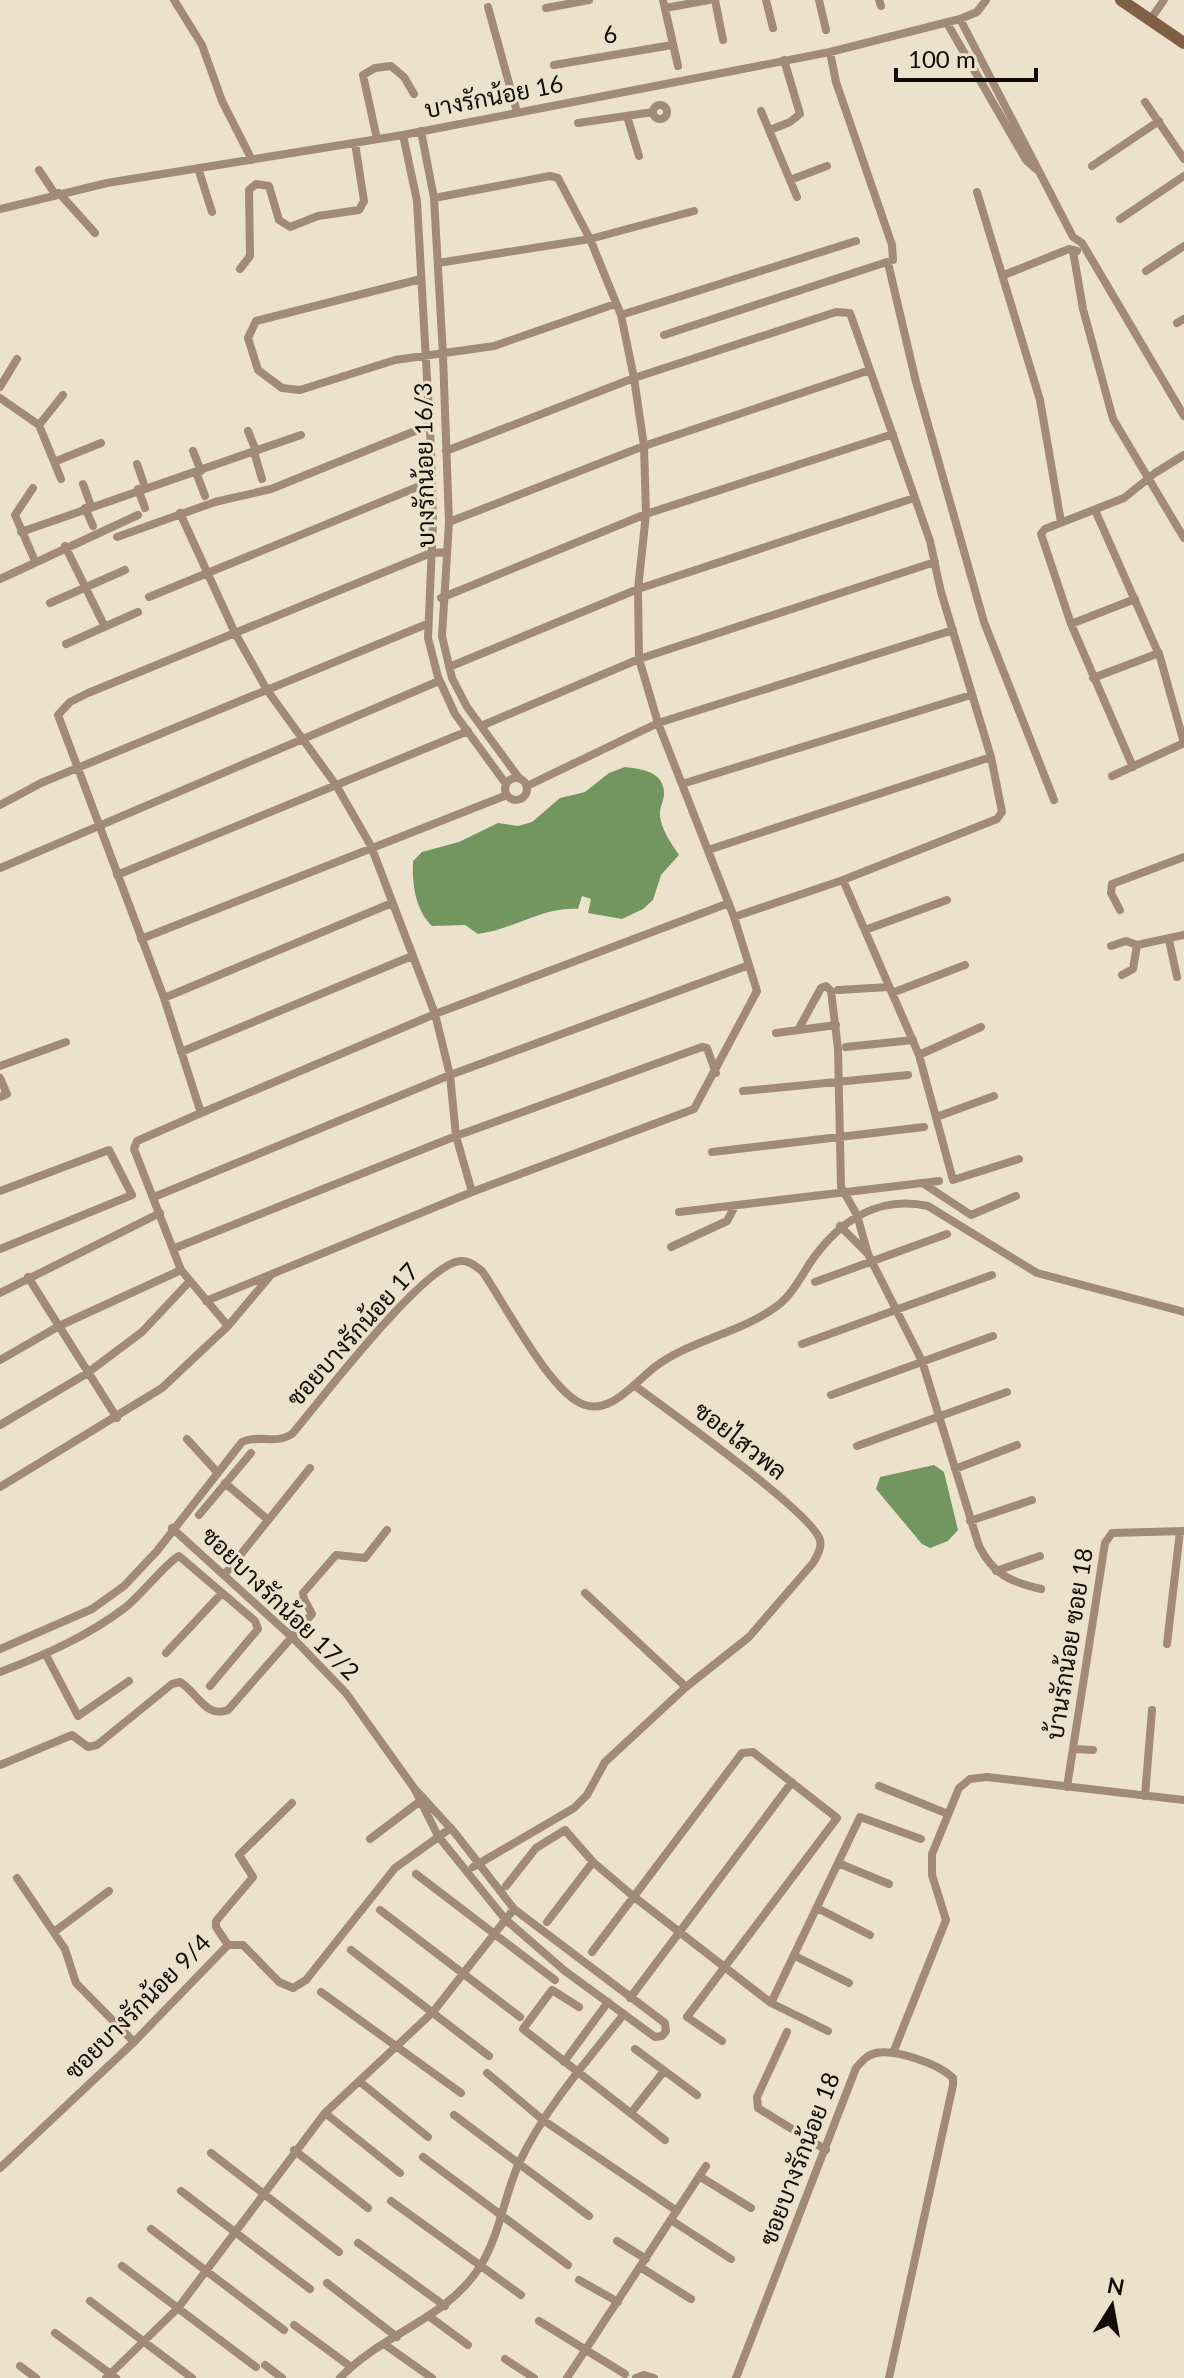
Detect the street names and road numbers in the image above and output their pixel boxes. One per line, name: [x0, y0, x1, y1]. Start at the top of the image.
street label: 6: [600, 18, 619, 49]
street label: บางรักน้อย 16: [422, 68, 565, 123]
street label: บางรักน้อย 16/3: [408, 382, 439, 548]
street label: ซอยบางรักน้อย 17: [280, 1256, 424, 1412]
street label: ซอยไสวพล: [689, 1395, 793, 1485]
street label: ซอยบางรักน้อย 17/2: [196, 1520, 366, 1686]
street label: บ้านรักน้อย ซอย 18: [1039, 1546, 1098, 1742]
street label: ซอยบางรักน้อย 9/4: [58, 1927, 216, 2085]
street label: ซอยบางรักน้อย 18: [752, 2068, 845, 2249]

